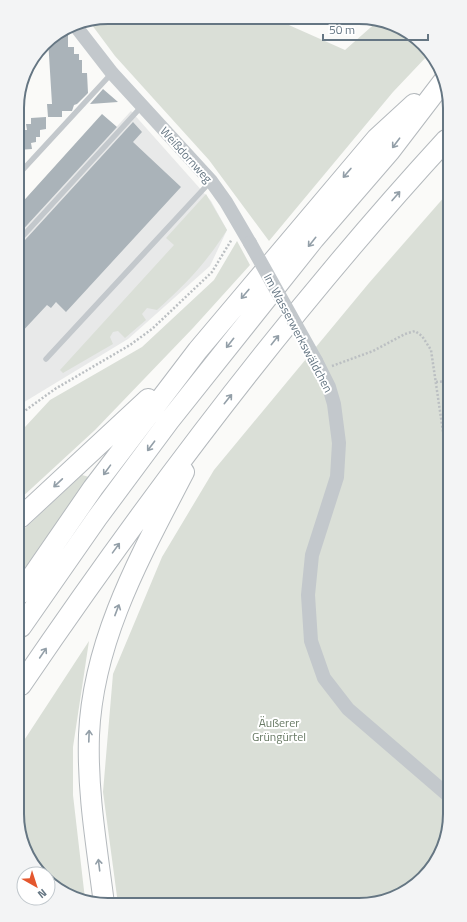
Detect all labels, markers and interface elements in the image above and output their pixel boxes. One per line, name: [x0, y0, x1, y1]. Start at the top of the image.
scale bar: [323, 16, 428, 42]
text: 50 m: [329, 20, 355, 39]
street label: Weißdornweg: [156, 122, 217, 187]
one-way arrow: [392, 137, 400, 148]
one-way arrow: [342, 168, 351, 178]
one-way arrow: [391, 192, 400, 202]
one-way arrow: [307, 237, 316, 247]
street label: Im Wasserwerkswäldchen: [259, 270, 338, 396]
one-way arrow: [240, 289, 249, 299]
one-way arrow: [271, 335, 280, 346]
one-way arrow: [226, 338, 235, 349]
one-way arrow: [223, 394, 232, 405]
one-way arrow: [146, 440, 155, 451]
one-way arrow: [103, 465, 111, 476]
one-way arrow: [53, 478, 63, 487]
one-way arrow: [112, 543, 120, 554]
one-way arrow: [113, 604, 121, 616]
one-way arrow: [39, 647, 47, 658]
park label: Äußerer Grüngürtel: [252, 713, 306, 746]
one-way arrow: [86, 730, 93, 743]
one-way arrow: [96, 859, 103, 872]
north arrow: [16, 866, 56, 906]
text: N: [34, 885, 50, 902]

